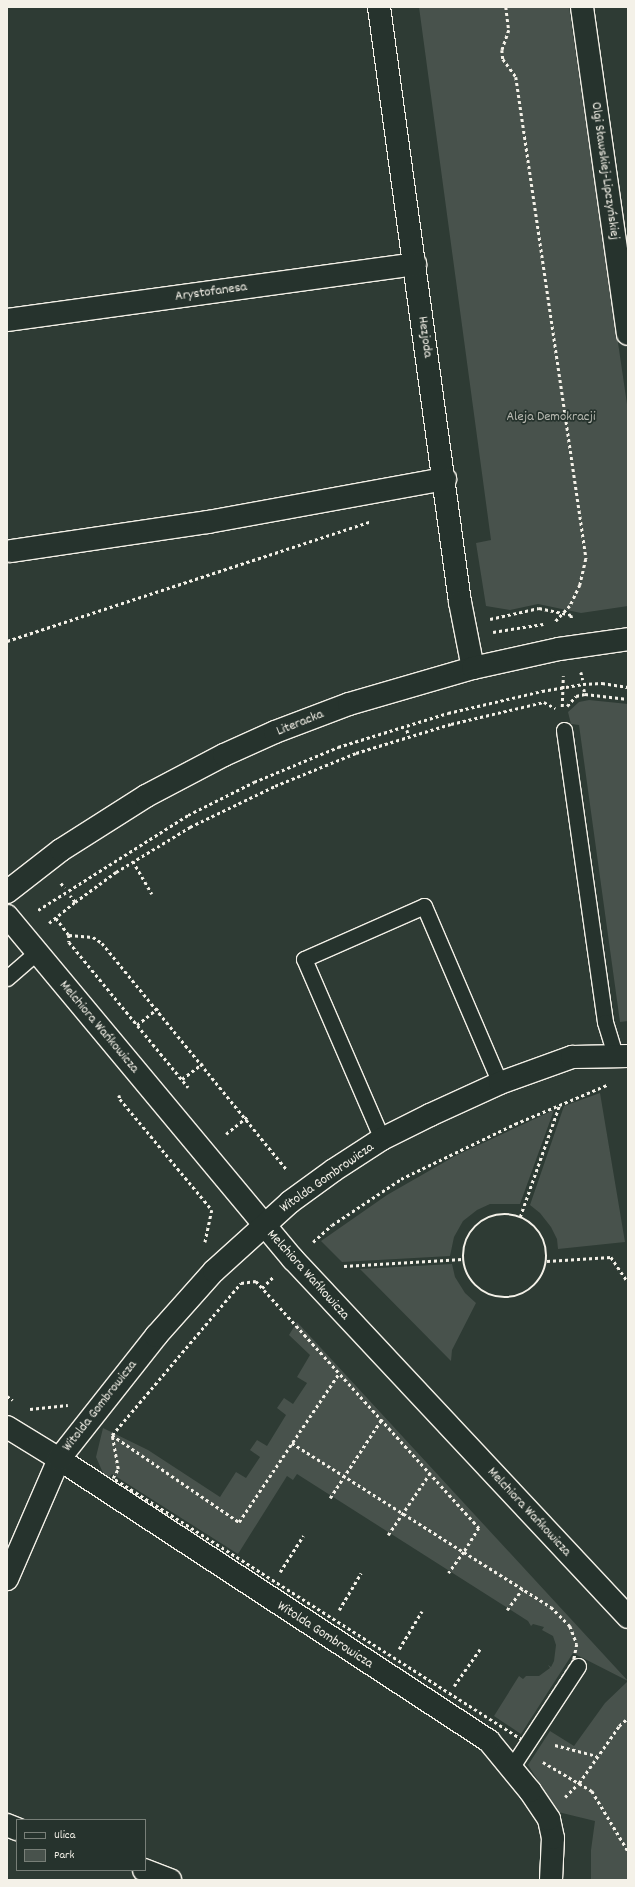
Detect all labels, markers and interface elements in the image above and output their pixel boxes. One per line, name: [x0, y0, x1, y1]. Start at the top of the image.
street label: Olgi Sławskiej-Lipczyńskiej: [587, 101, 623, 241]
street label: Arystofanesa: [174, 279, 248, 305]
street label: Hezjoda: [414, 315, 436, 359]
park label: Aleja Demokracji: [506, 409, 596, 425]
street label: Literacka: [274, 706, 326, 740]
street label: Melchiora Wańkowicza: [55, 977, 143, 1077]
street label: Witolda Gombrowicza: [277, 1139, 377, 1217]
street label: Melchiora Wańkowicza: [263, 1226, 353, 1324]
street label: Witolda Gombrowicza: [59, 1357, 141, 1455]
street label: Melchiora Wańkowicza: [483, 1464, 575, 1560]
street label: Witolda Gombrowicza: [274, 1598, 376, 1672]
legend: [16, 1819, 146, 1871]
text: Ulica: [54, 1827, 75, 1844]
text: Park: [54, 1847, 74, 1864]

